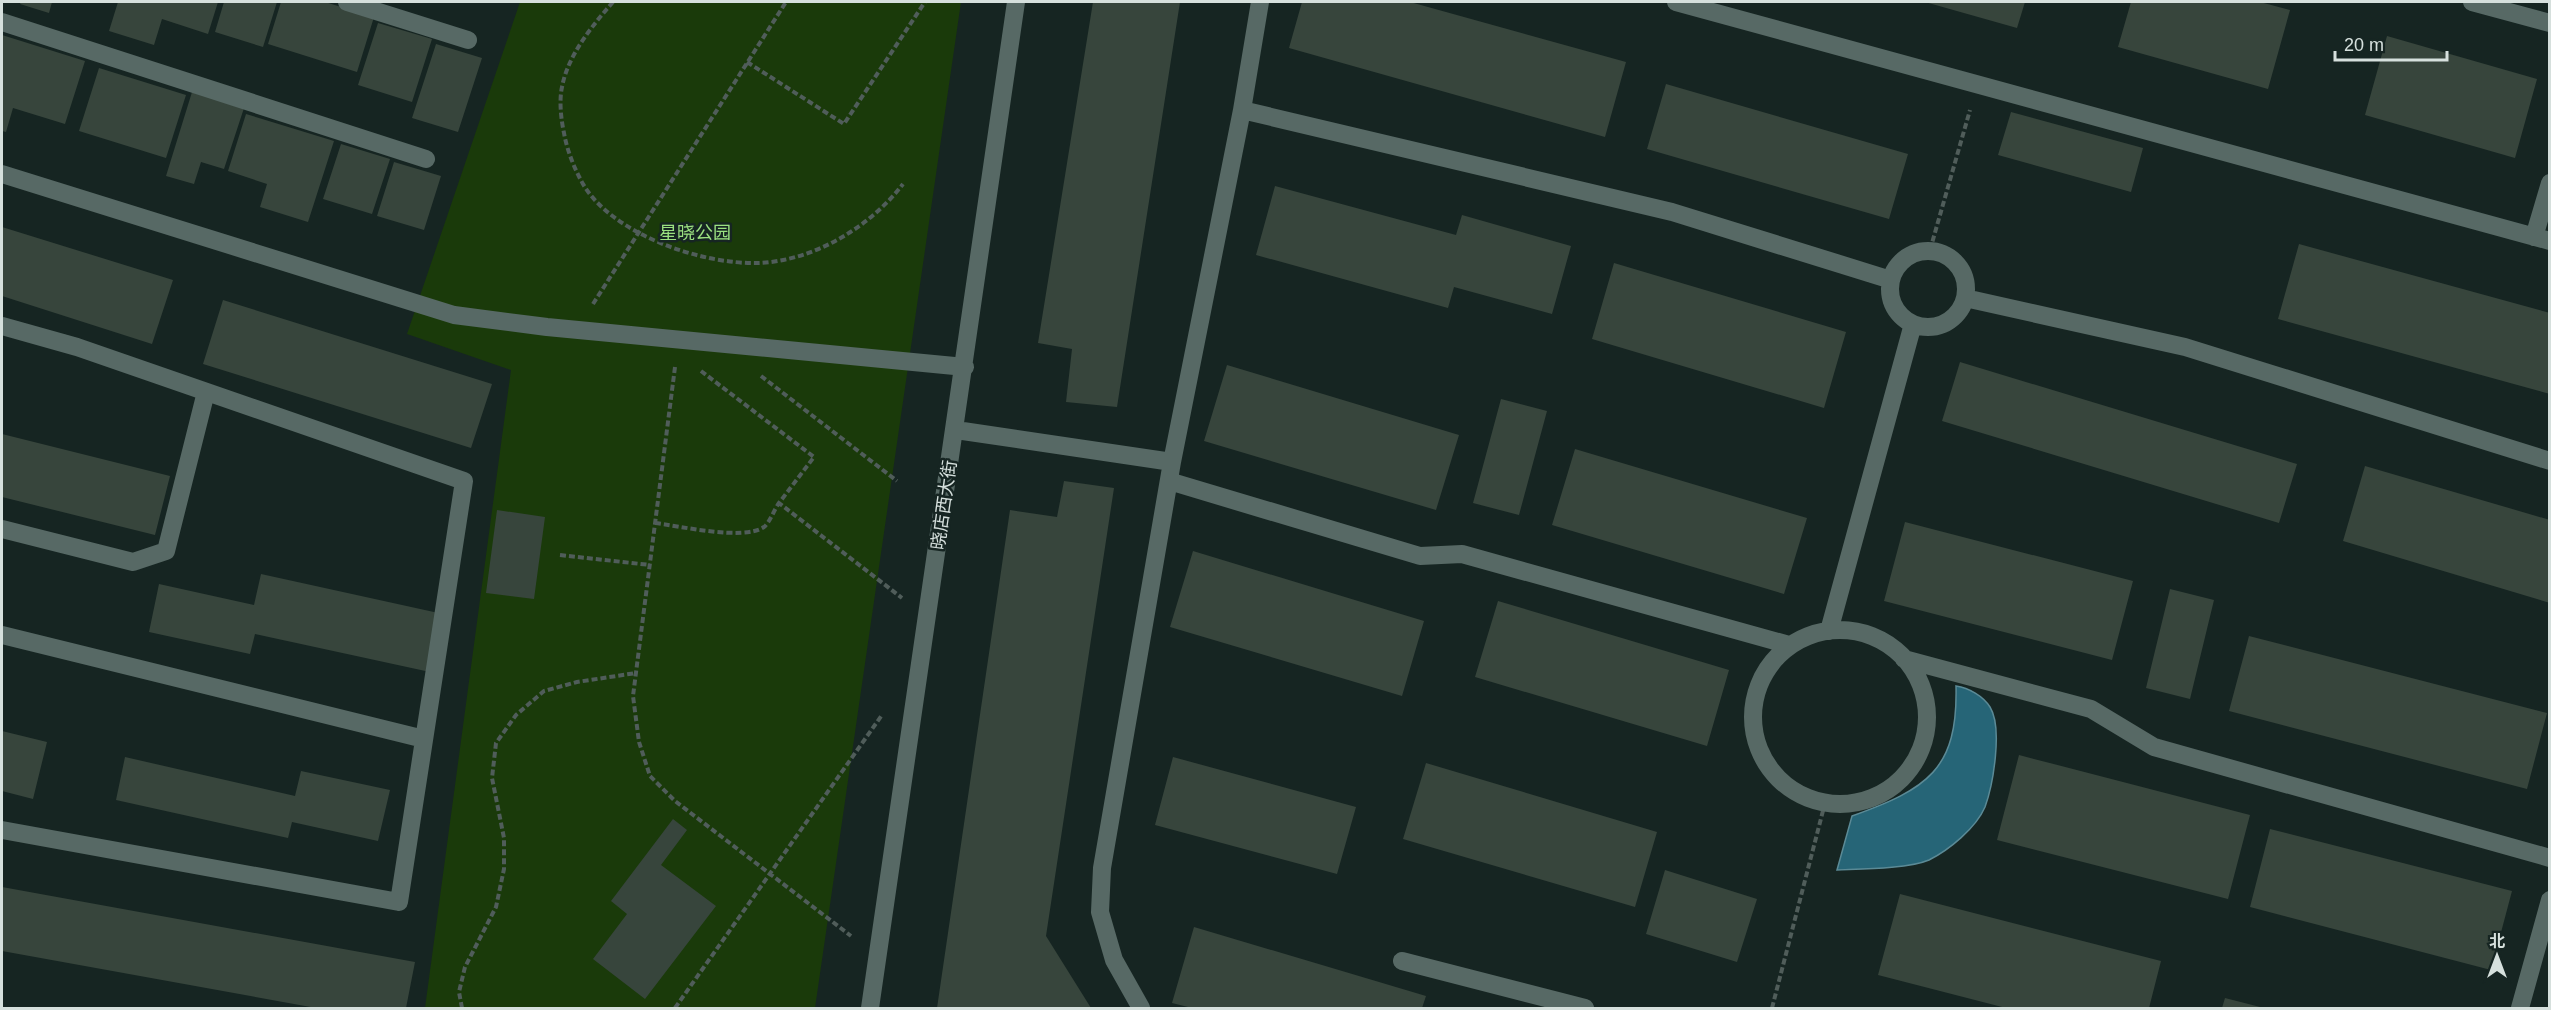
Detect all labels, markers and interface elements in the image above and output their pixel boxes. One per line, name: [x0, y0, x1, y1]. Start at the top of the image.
scale bar: [2335, 24, 2448, 62]
text: 20 m: [2344, 35, 2384, 55]
park label: 星晓公园: [659, 223, 731, 243]
street label: 晓店西大街: [928, 459, 960, 551]
north arrow: [2467, 926, 2527, 986]
text: 北: [2489, 933, 2505, 950]

